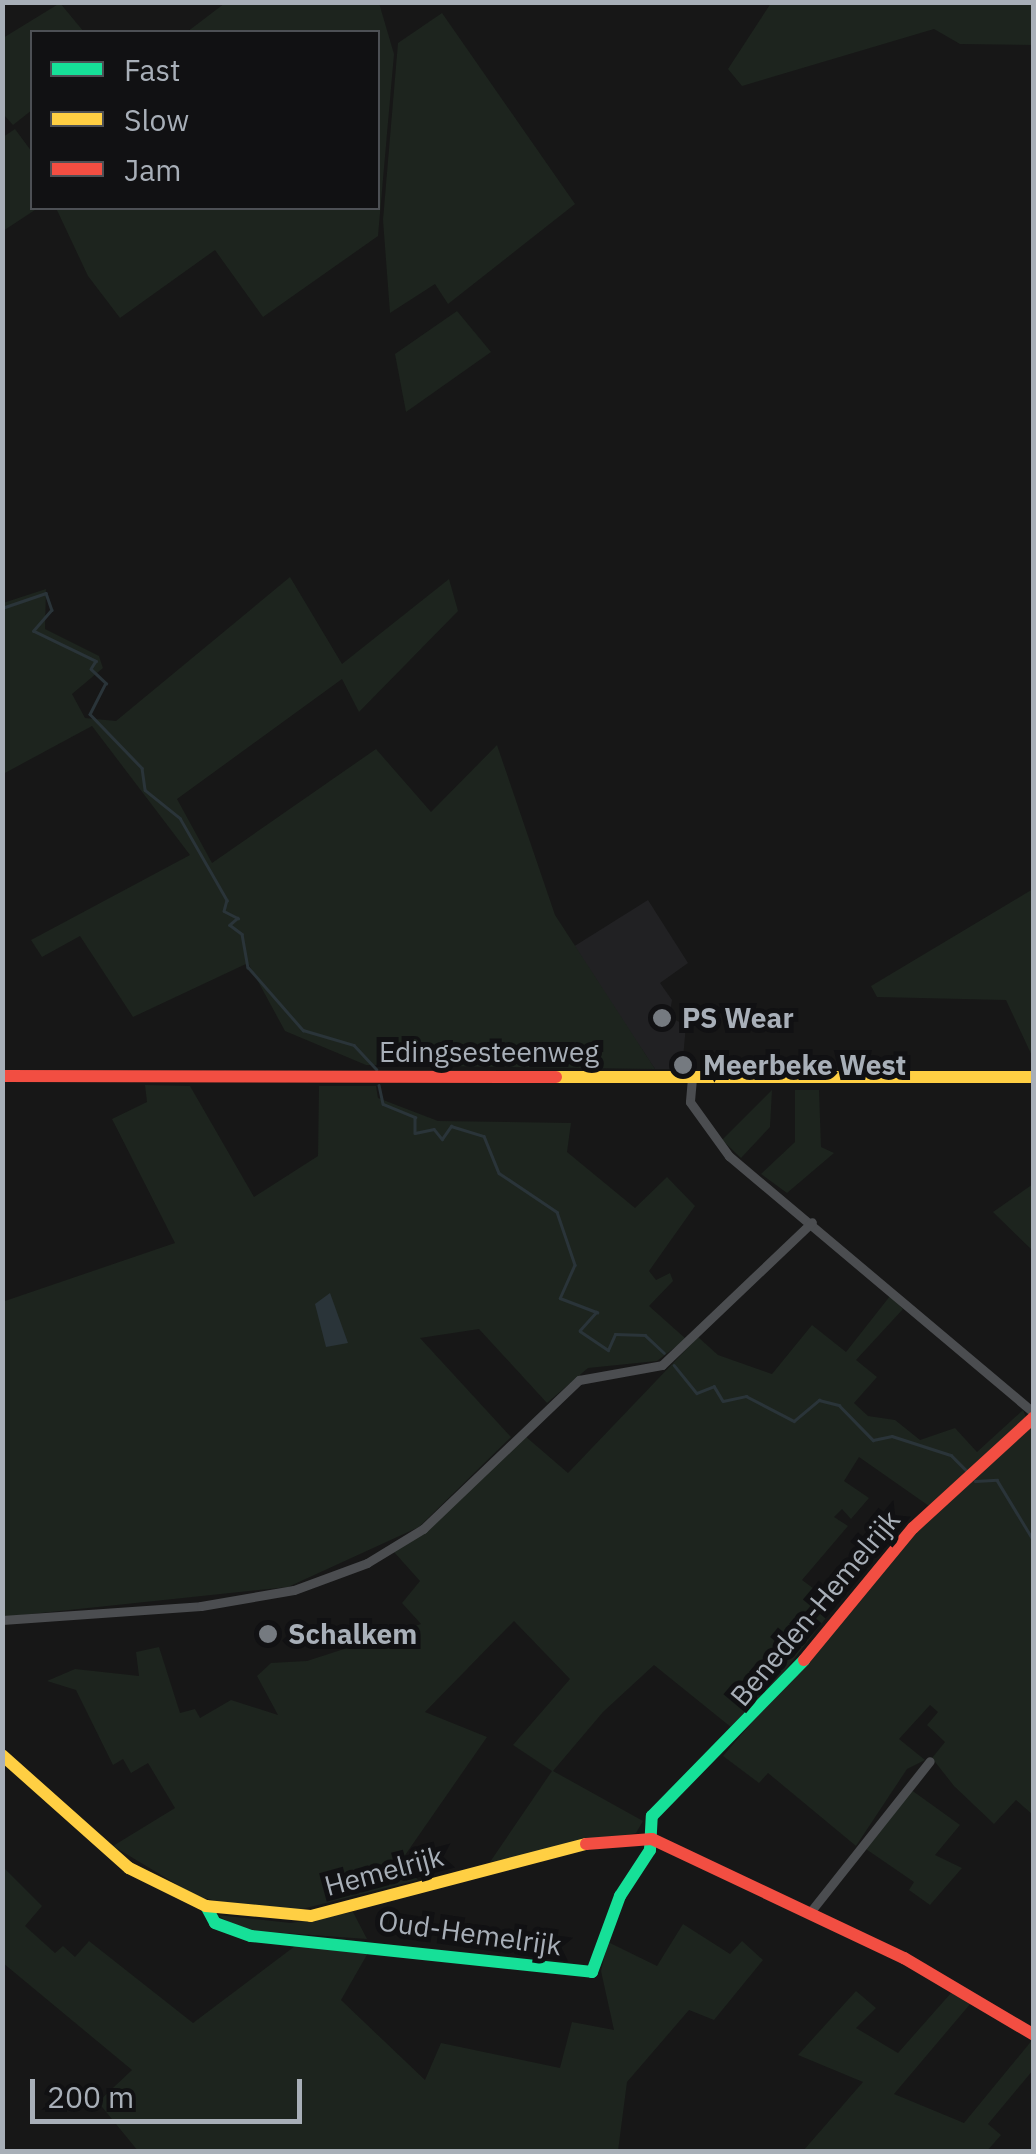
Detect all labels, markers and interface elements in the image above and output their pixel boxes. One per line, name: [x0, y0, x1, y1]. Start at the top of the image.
legend: [30, 30, 380, 210]
text: Fast: [124, 50, 181, 89]
text: Slow: [124, 100, 189, 139]
text: Jam: [124, 150, 182, 189]
place label: PS Wear: [682, 1001, 794, 1035]
marker: PS Wear: [651, 1007, 673, 1029]
street label: Edingsesteenweg: [379, 1035, 599, 1069]
place label: Meerbeke West: [703, 1048, 906, 1082]
marker: Meerbeke West: [672, 1054, 694, 1076]
street label: Beneden-Hemelrijk: [723, 1503, 907, 1713]
place label: Schalkem: [288, 1617, 417, 1651]
marker: Schalkem: [257, 1623, 279, 1645]
street label: Hemelrijk: [321, 1839, 447, 1903]
street label: Oud-Hemelrijk: [376, 1904, 564, 1962]
scale bar: [35, 2059, 308, 2121]
text: 200 m: [47, 2077, 134, 2116]

